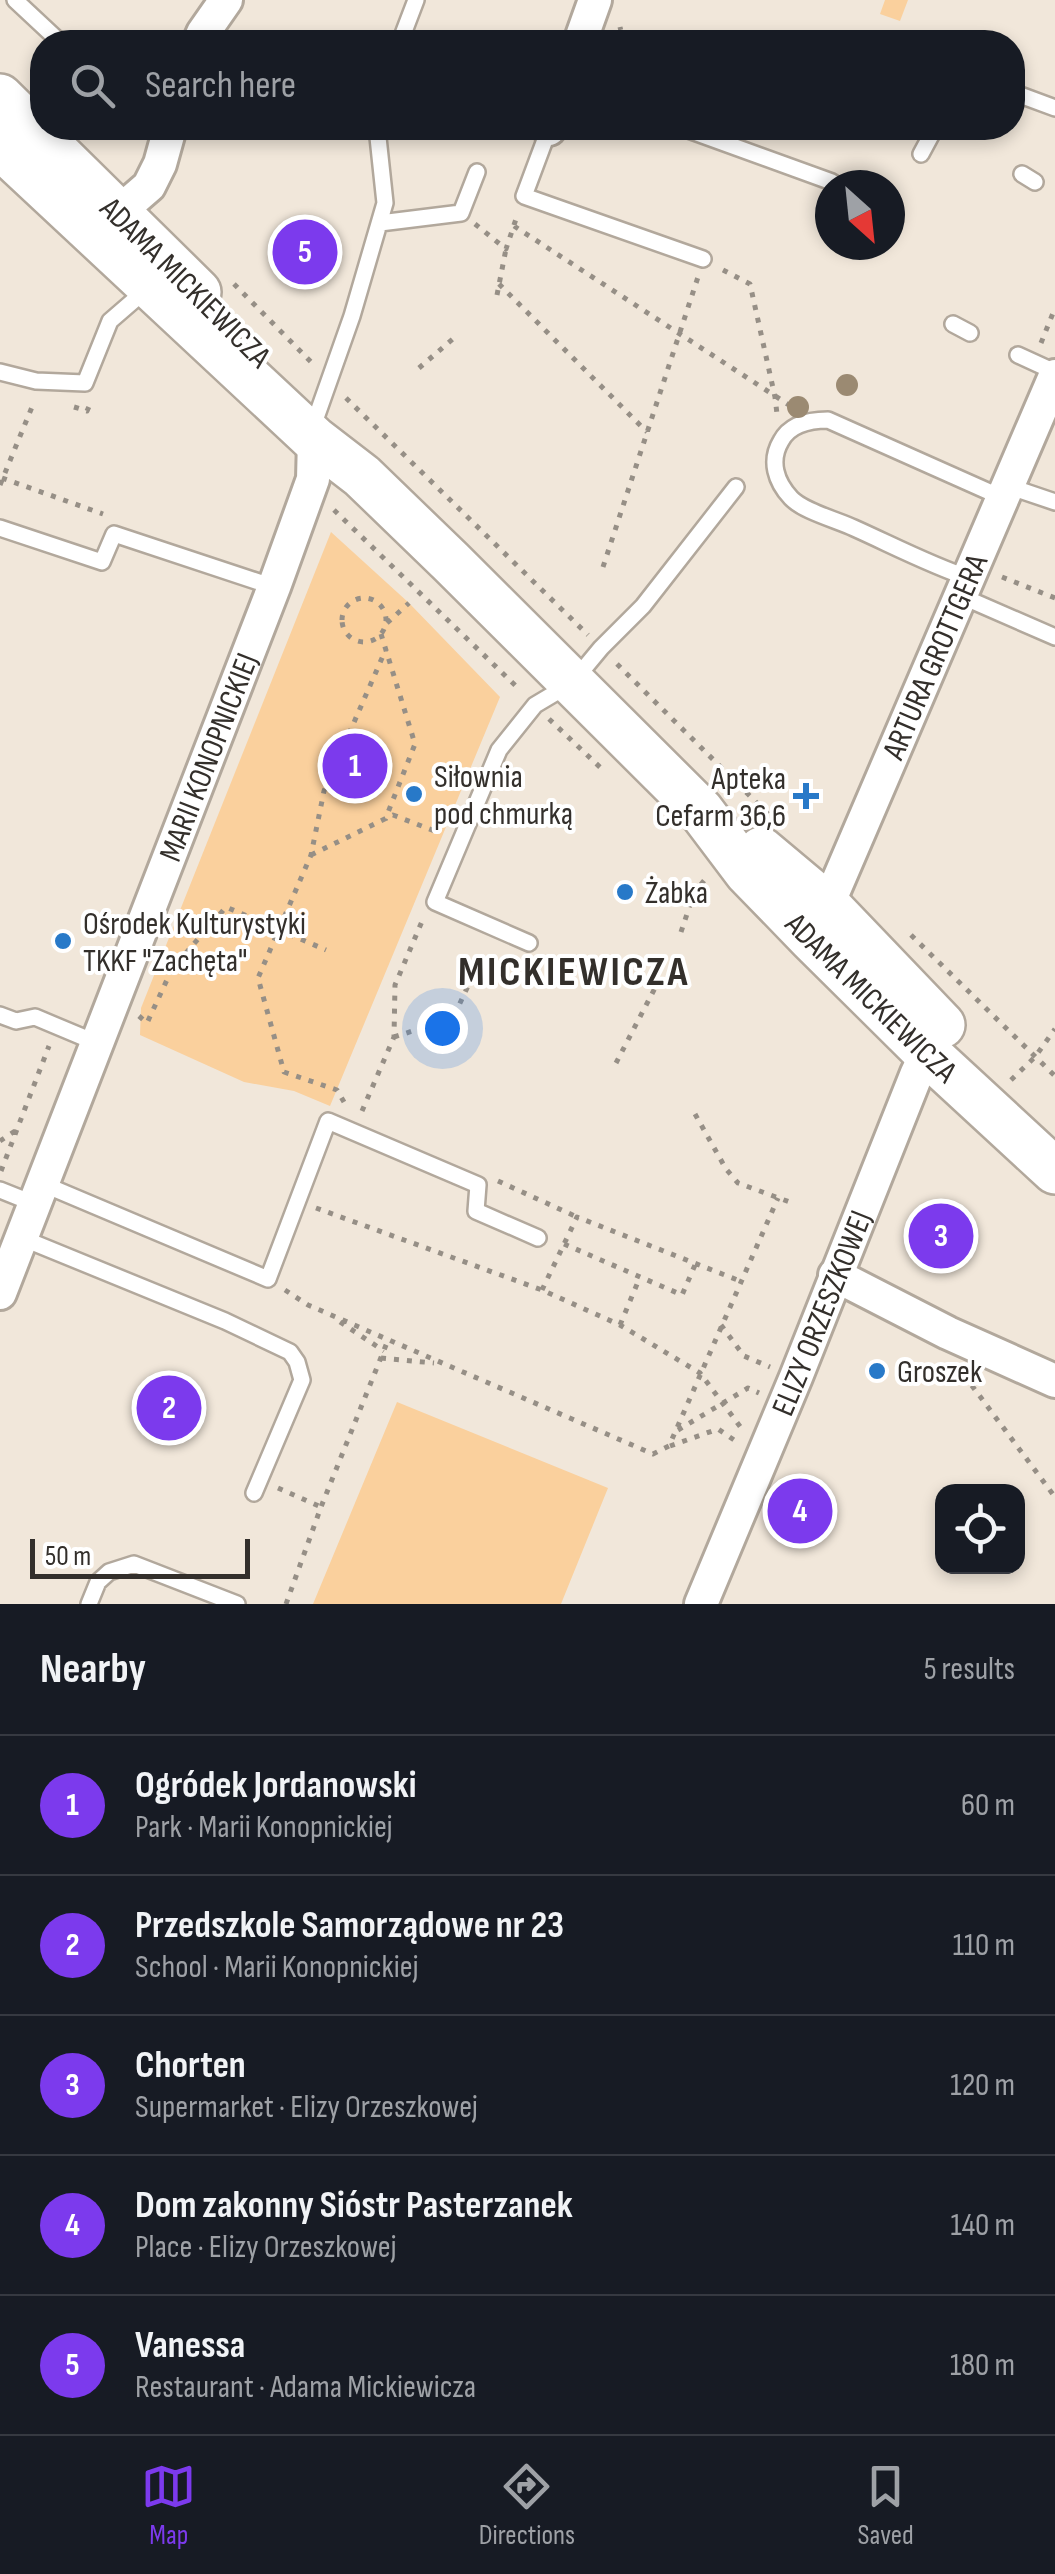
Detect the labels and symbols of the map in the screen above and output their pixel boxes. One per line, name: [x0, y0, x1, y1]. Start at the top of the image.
north arrow: [815, 170, 905, 260]
street label: ADAMA MICKIEWICZA: [91, 189, 279, 377]
pin: 5: [272, 214, 338, 290]
street label: ARTURA GROTTGERA: [874, 549, 997, 766]
street label: MARII KONOPNICKIEJ: [151, 648, 267, 867]
pin: 1: [322, 728, 388, 804]
place label: Siłownia pod chmurką: [434, 758, 573, 834]
place label: Apteka Cefarm 36,6: [655, 760, 786, 836]
marker: Siłownia pod chmurką: [403, 783, 425, 805]
marker: Apteka Cefarm 36,6: [795, 785, 817, 807]
place label: Żabka: [645, 874, 708, 913]
marker: Żabka: [614, 881, 636, 903]
place label: Ośrodek Kulturystyki TKKF "Zachęta": [83, 905, 306, 981]
street label: ADAMA MICKIEWICZA: [776, 905, 965, 1092]
marker: Ośrodek Kulturystyki TKKF "Zachęta": [52, 930, 74, 952]
district label: MICKIEWICZA: [458, 947, 690, 998]
your location: [417, 1003, 468, 1054]
pin: 3: [908, 1198, 974, 1274]
street label: ELIZY ORZESZKOWEJ: [764, 1205, 881, 1422]
place label: Groszek: [897, 1353, 982, 1392]
marker: Groszek: [866, 1360, 888, 1382]
pin: 2: [136, 1370, 202, 1446]
pin: 4: [768, 1474, 832, 1548]
scale bar: [30, 1534, 250, 1578]

